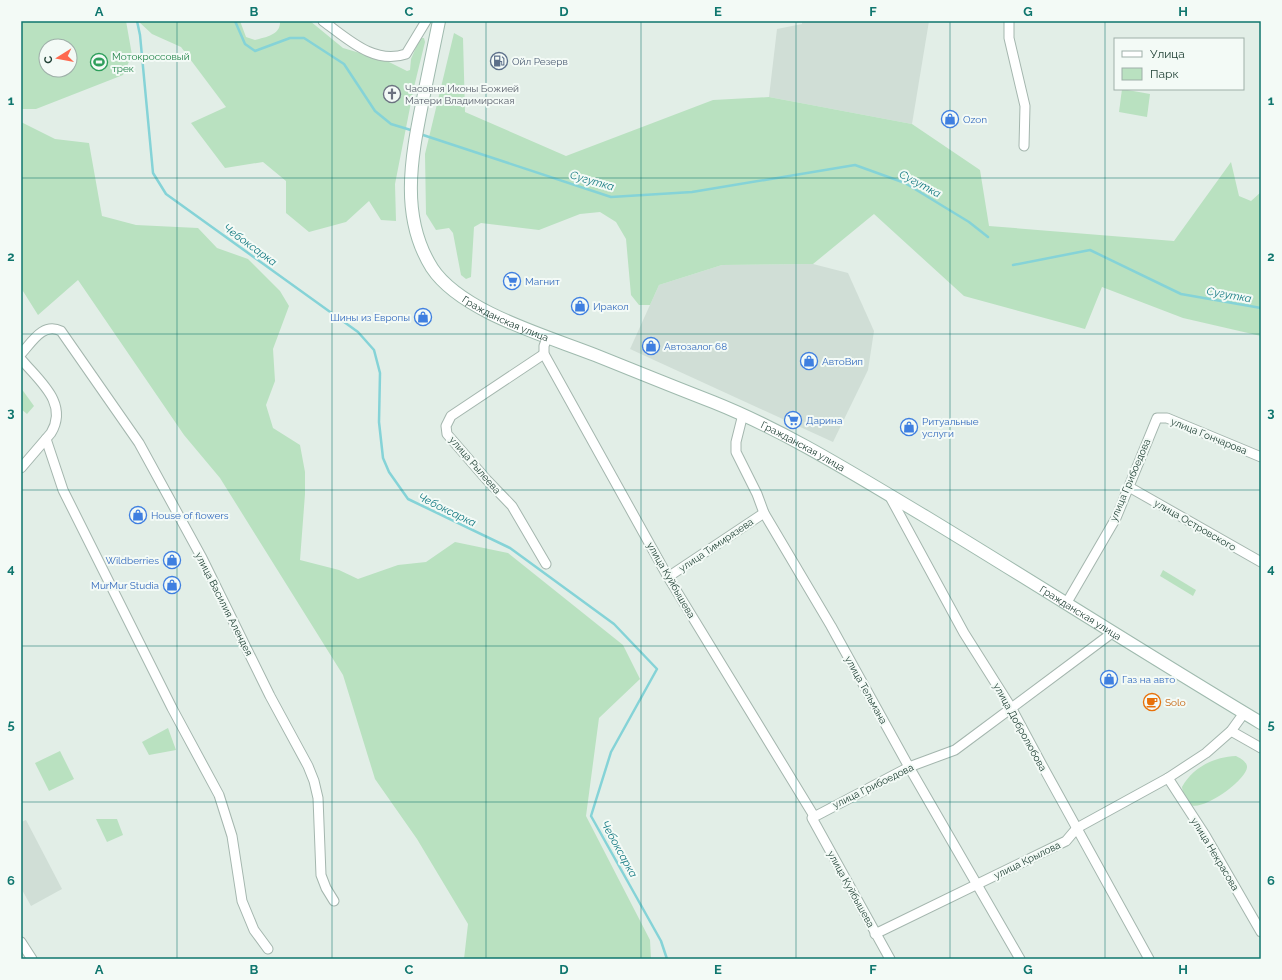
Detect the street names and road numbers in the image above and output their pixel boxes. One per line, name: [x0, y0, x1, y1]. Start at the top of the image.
street label: Гражданская улица: [460, 293, 550, 343]
street label: улица Гончарова: [1169, 416, 1249, 456]
street label: Гражданская улица: [759, 419, 847, 473]
street label: улица Рылеева: [447, 434, 503, 496]
street label: улица Грибоедова: [1108, 437, 1152, 523]
street label: улица Островского: [1152, 497, 1238, 553]
street label: улица Тимирязева: [677, 516, 755, 574]
street label: улица Куйбышева: [645, 540, 697, 620]
street label: улица Василия Алендея: [193, 551, 255, 657]
street label: Гражданская улица: [1038, 583, 1124, 642]
street label: улица Тельмана: [843, 654, 889, 726]
street label: улица Добролюбова: [991, 681, 1049, 773]
street label: улица Грибоедова: [831, 762, 915, 810]
street label: улица Некрасова: [1189, 816, 1241, 892]
street label: улица Крылова: [992, 839, 1062, 881]
street label: улица Куйбышева: [825, 849, 877, 929]

